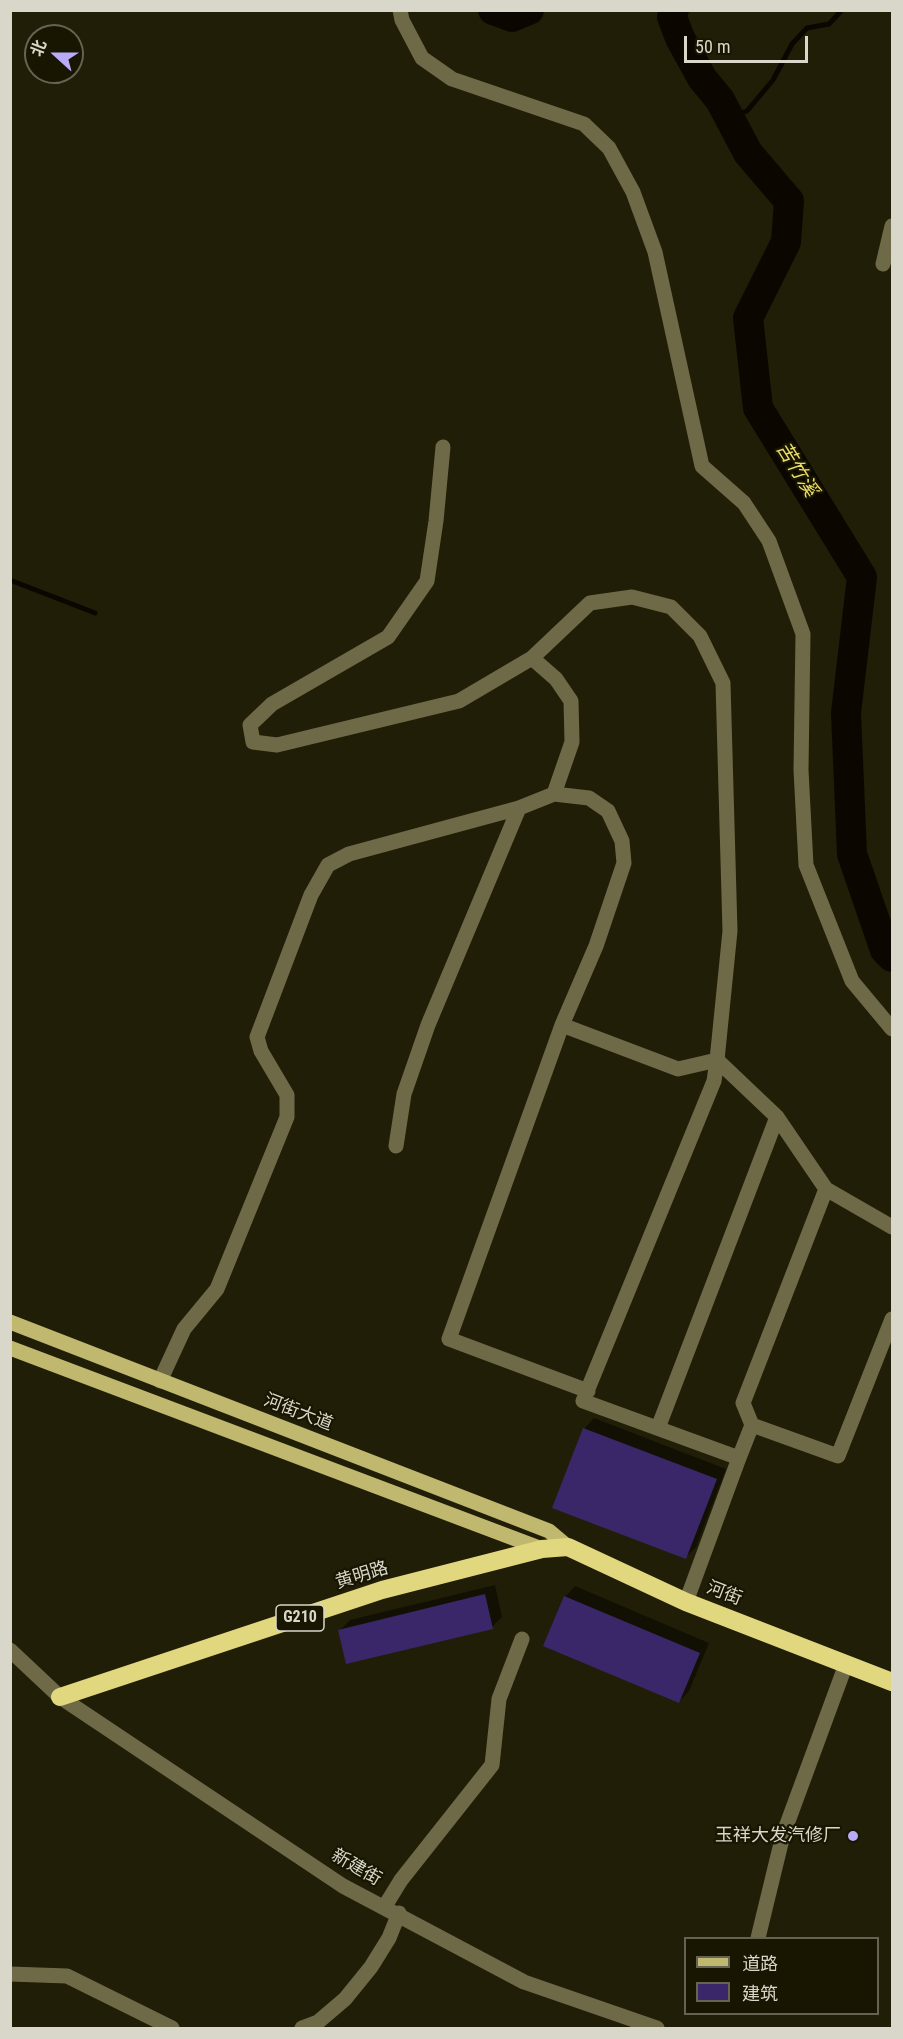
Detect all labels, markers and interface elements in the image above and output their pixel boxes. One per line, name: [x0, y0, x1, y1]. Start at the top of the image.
north arrow: [24, 24, 84, 84]
scale bar: [687, 24, 812, 62]
text: 50 m: [695, 36, 730, 57]
text: 北: [27, 37, 50, 59]
water label: 苦竹溪: [770, 438, 822, 502]
street label: 河街大道: [261, 1390, 335, 1436]
street label: 黄明路: [333, 1558, 391, 1594]
street label: 河街: [703, 1577, 745, 1611]
road number: G210: [276, 1605, 324, 1631]
place label: 玉祥大发汽修厂: [715, 1825, 841, 1847]
marker: 玉祥大发汽修厂: [846, 1829, 860, 1843]
street label: 新建街: [327, 1845, 385, 1891]
legend: [684, 1937, 879, 2015]
text: 道路: [742, 1953, 778, 1974]
text: 建筑: [742, 1983, 778, 2004]

